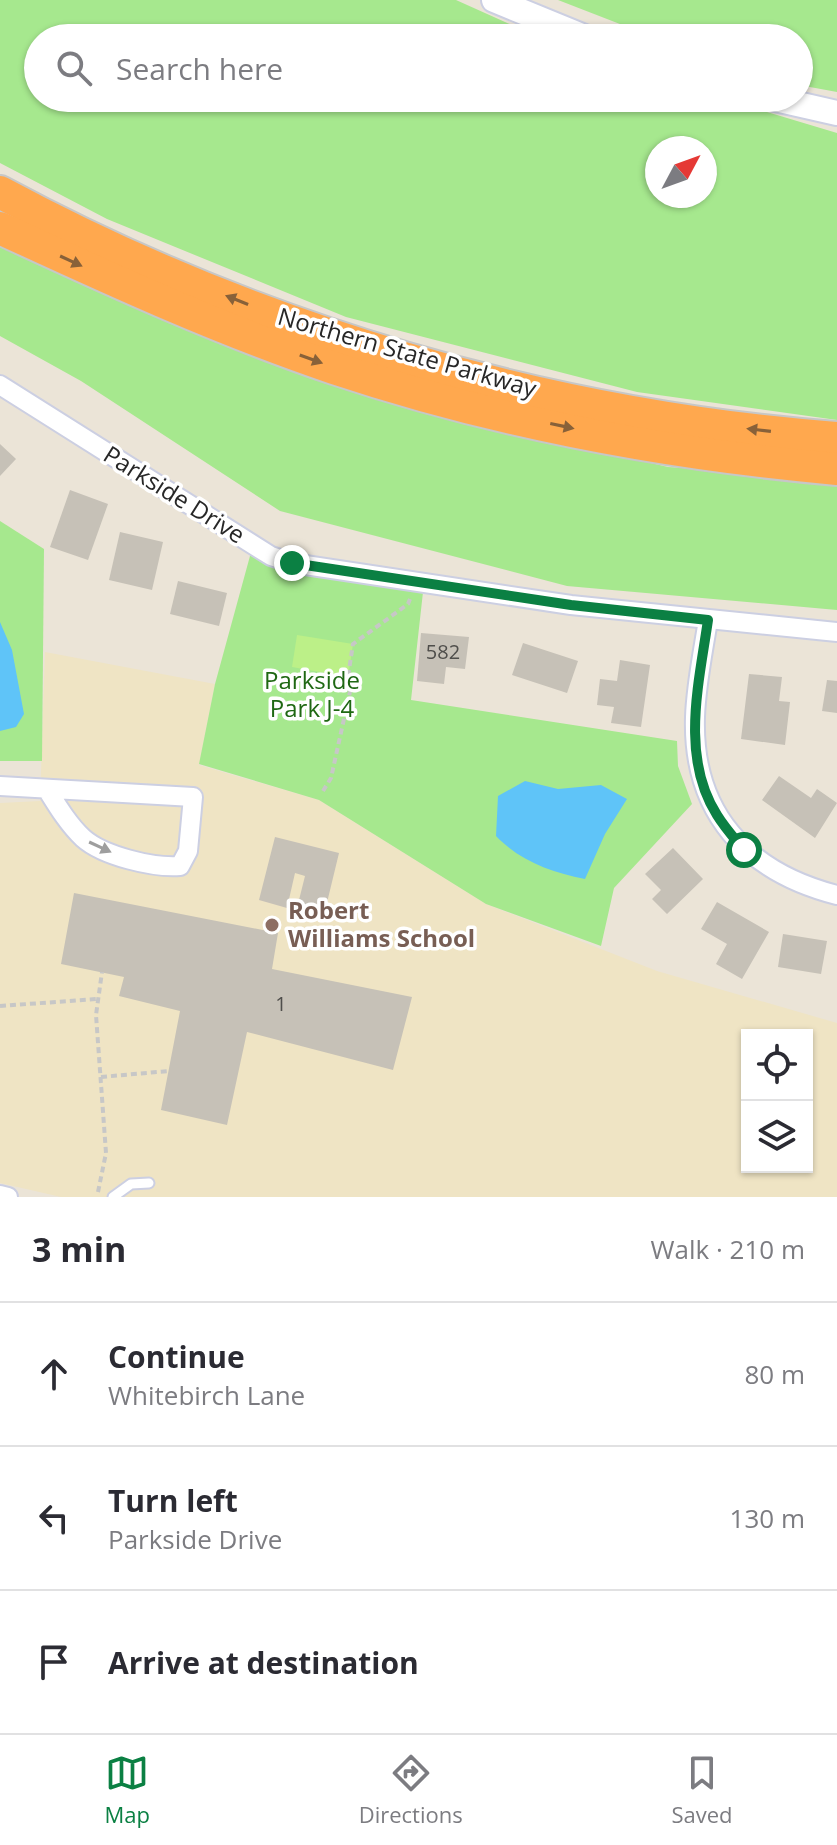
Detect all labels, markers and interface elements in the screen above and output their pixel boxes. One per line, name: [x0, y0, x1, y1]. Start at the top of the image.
search box: [24, 24, 813, 112]
icon: search: [52, 46, 96, 90]
text: Search here: [116, 48, 283, 89]
north arrow: [645, 136, 717, 208]
one-way arrow: [59, 254, 82, 268]
one-way arrow: [225, 293, 249, 306]
street label: Northern State Parkway: [274, 299, 541, 405]
one-way arrow: [299, 354, 323, 366]
one-way arrow: [550, 420, 575, 433]
one-way arrow: [747, 423, 772, 436]
street label: Parkside Drive: [98, 437, 252, 550]
route end: [274, 545, 310, 581]
house number: 582: [426, 638, 460, 665]
park label: Parkside Park J-4: [264, 663, 360, 724]
route start: [726, 832, 762, 868]
one-way arrow: [89, 840, 112, 854]
place label: Robert Williams School: [288, 893, 475, 954]
marker: Robert Williams School: [263, 916, 281, 934]
house number: 1: [275, 990, 287, 1017]
map controls: [741, 1029, 813, 1173]
button: locate: [741, 1029, 813, 1101]
button: layers: [741, 1101, 813, 1173]
text: 3 min: [32, 1226, 126, 1272]
text: Walk · 210 m: [651, 1231, 805, 1267]
text: Continue: [108, 1336, 245, 1377]
icon: ahead: [32, 1352, 76, 1396]
text: 80 m: [744, 1356, 805, 1392]
text: Whitebirch Lane: [108, 1377, 305, 1413]
text: Turn left: [108, 1480, 238, 1521]
icon: left: [32, 1496, 76, 1540]
text: 130 m: [730, 1500, 805, 1536]
text: Parkside Drive: [108, 1521, 282, 1557]
icon: arrive: [32, 1640, 76, 1684]
text: Arrive at destination: [108, 1642, 419, 1683]
tab: Map: [104, 1751, 150, 1829]
tab: Directions: [359, 1751, 463, 1829]
tab: Saved: [671, 1751, 733, 1829]

